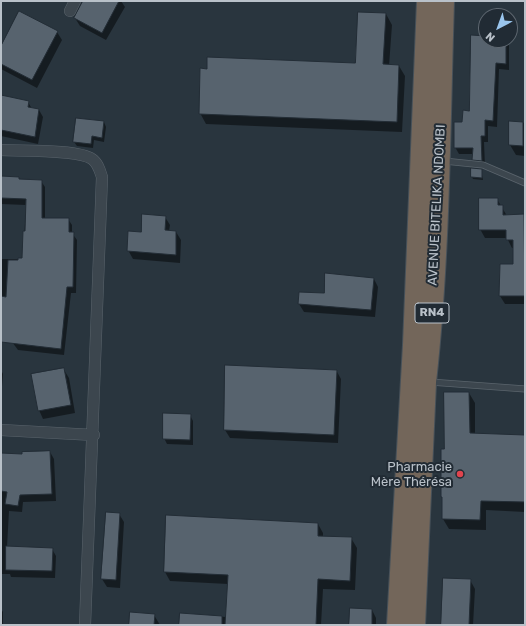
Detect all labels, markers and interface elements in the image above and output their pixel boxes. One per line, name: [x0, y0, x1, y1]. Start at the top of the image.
north arrow: [478, 8, 518, 48]
text: N: [483, 29, 498, 44]
street label: AVENUE BITELIKA NDOMBI: [425, 124, 449, 286]
road number: RN4: [415, 303, 449, 323]
place label: Pharmacie Mère Thérésa: [371, 459, 452, 490]
marker: Pharmacie Mère Thérésa: [455, 469, 465, 479]

